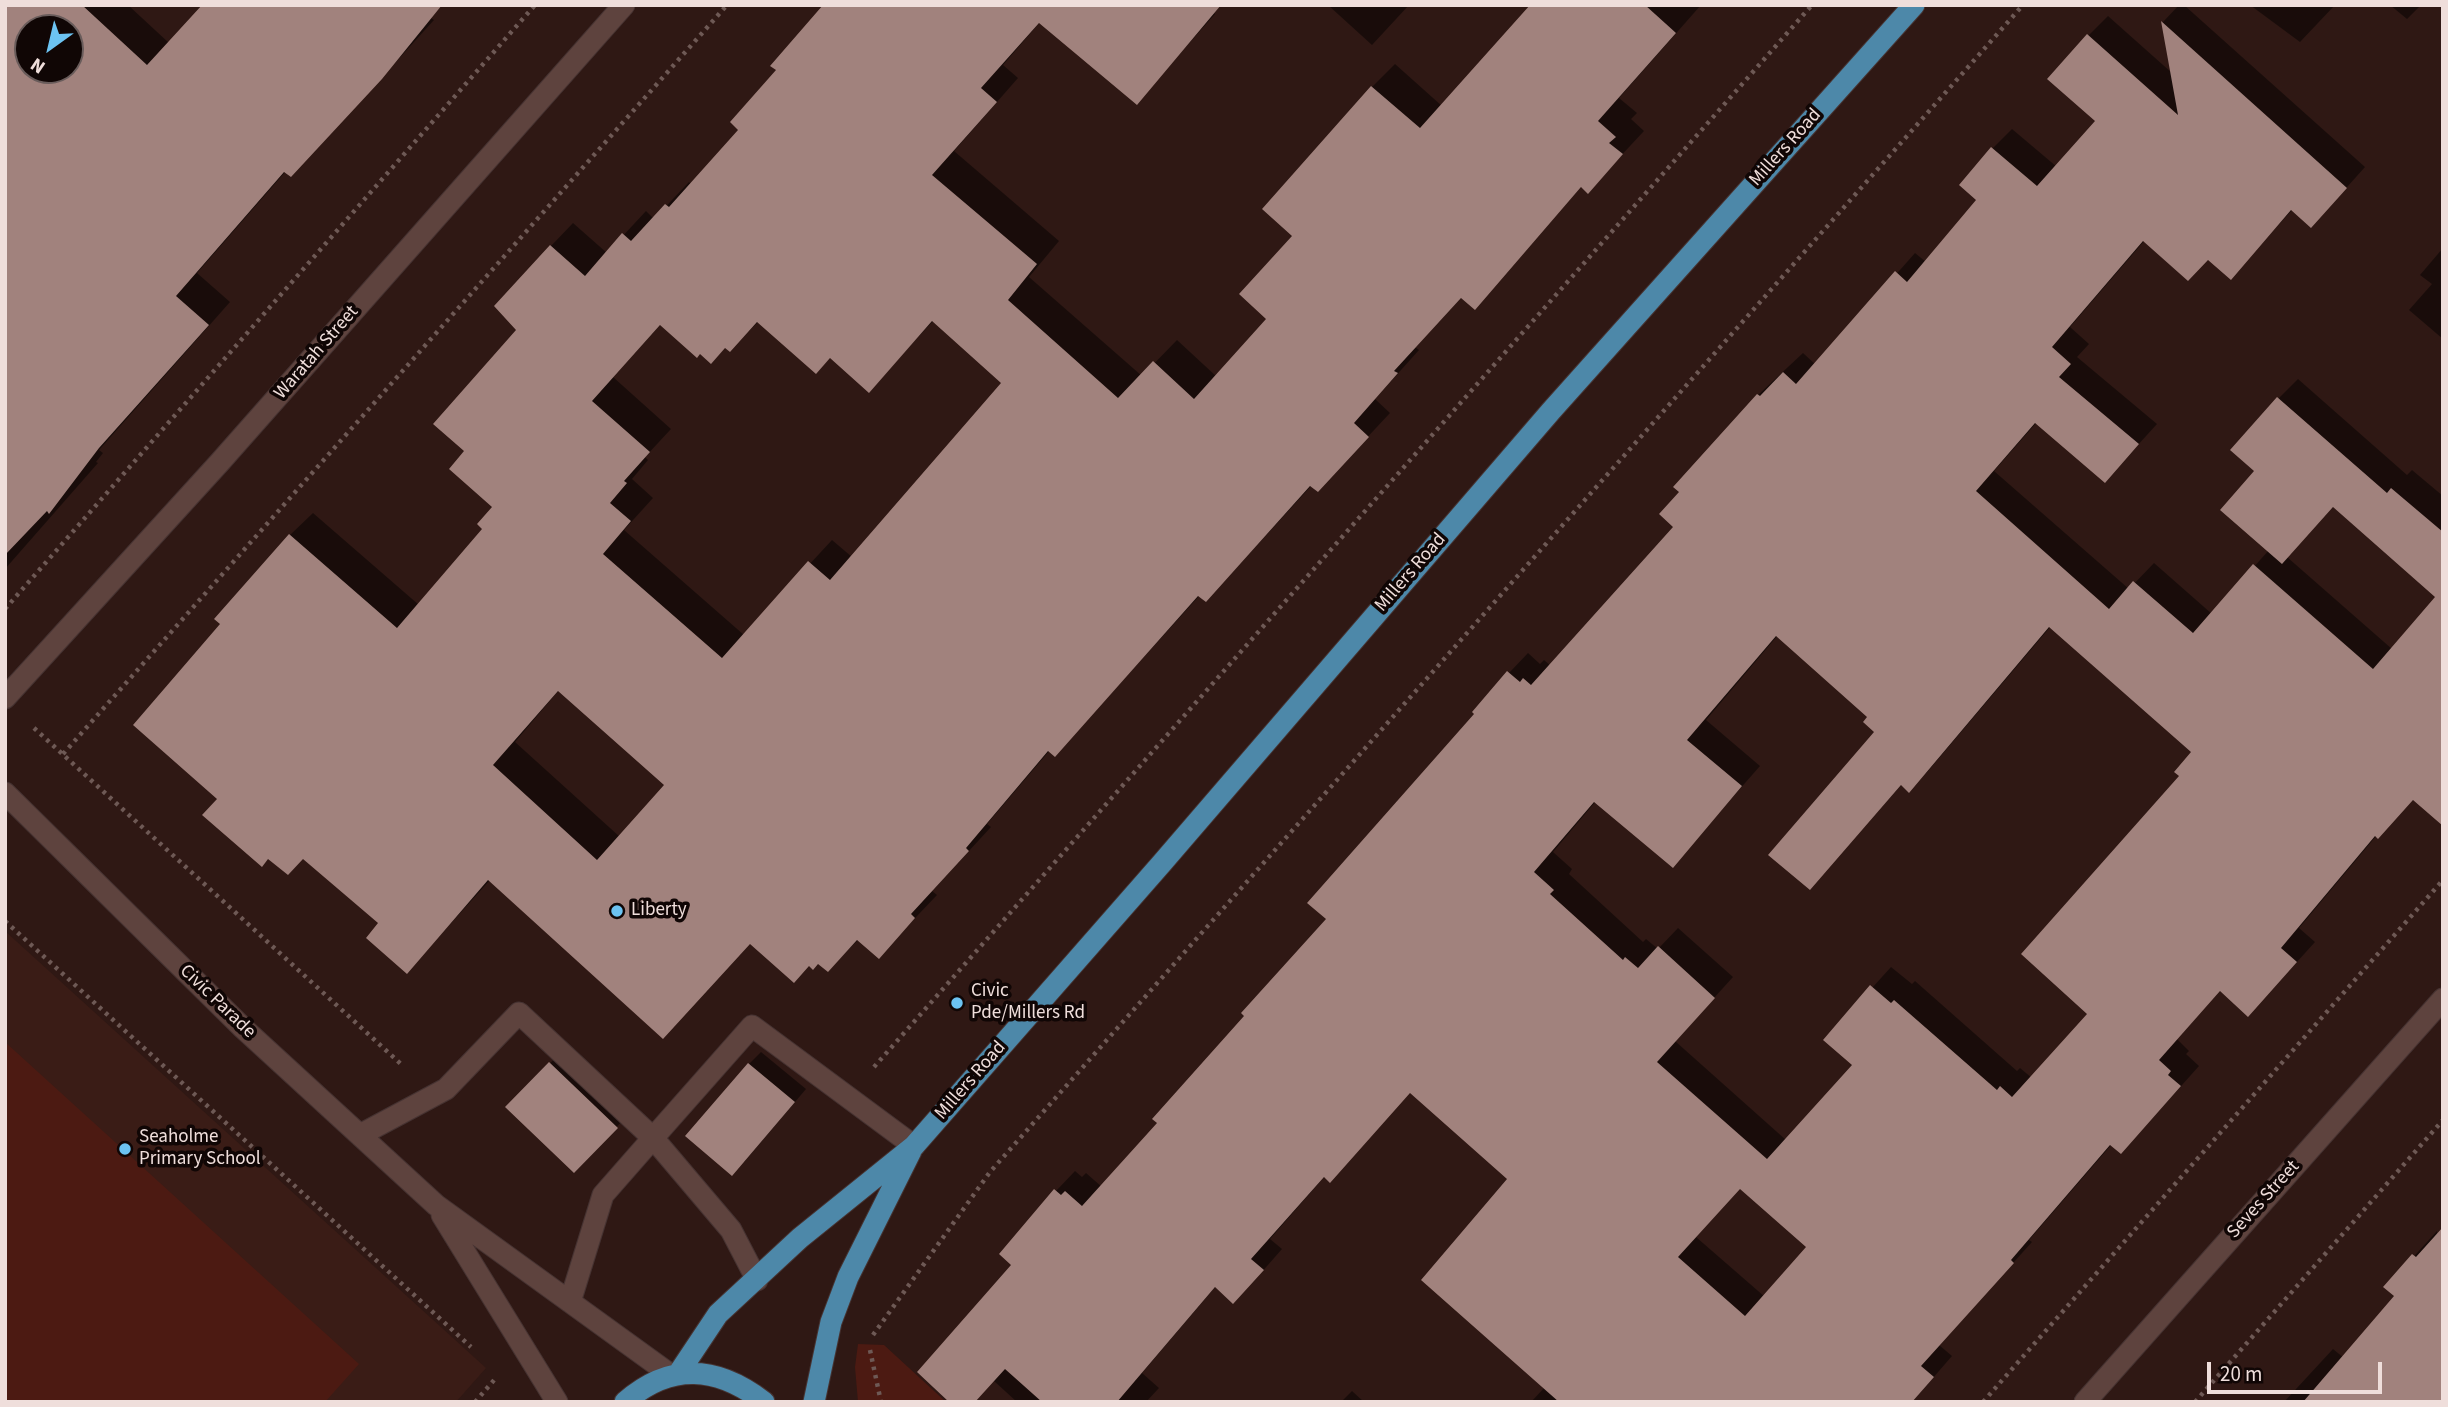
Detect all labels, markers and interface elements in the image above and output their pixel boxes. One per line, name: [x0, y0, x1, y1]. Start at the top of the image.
north arrow: [14, 14, 84, 84]
text: N: [25, 50, 51, 80]
street label: Millers Road: [1745, 104, 1827, 192]
street label: Waratah Street: [270, 301, 364, 405]
street label: Millers Road: [1371, 529, 1451, 617]
place label: Liberty: [631, 900, 687, 922]
marker: Liberty: [609, 903, 625, 919]
street label: Civic Parade: [174, 960, 260, 1044]
place label: Civic Pde/Millers Rd: [971, 981, 1085, 1025]
marker: Civic Pde/Millers Rd: [949, 995, 965, 1011]
street label: Millers Road: [931, 1037, 1011, 1125]
place label: Seaholme Primary School: [139, 1127, 261, 1171]
marker: Seaholme Primary School: [117, 1141, 133, 1157]
street label: Seves Street: [2223, 1156, 2305, 1244]
scale bar: [2210, 1348, 2385, 1392]
text: 20 m: [2220, 1359, 2262, 1389]

